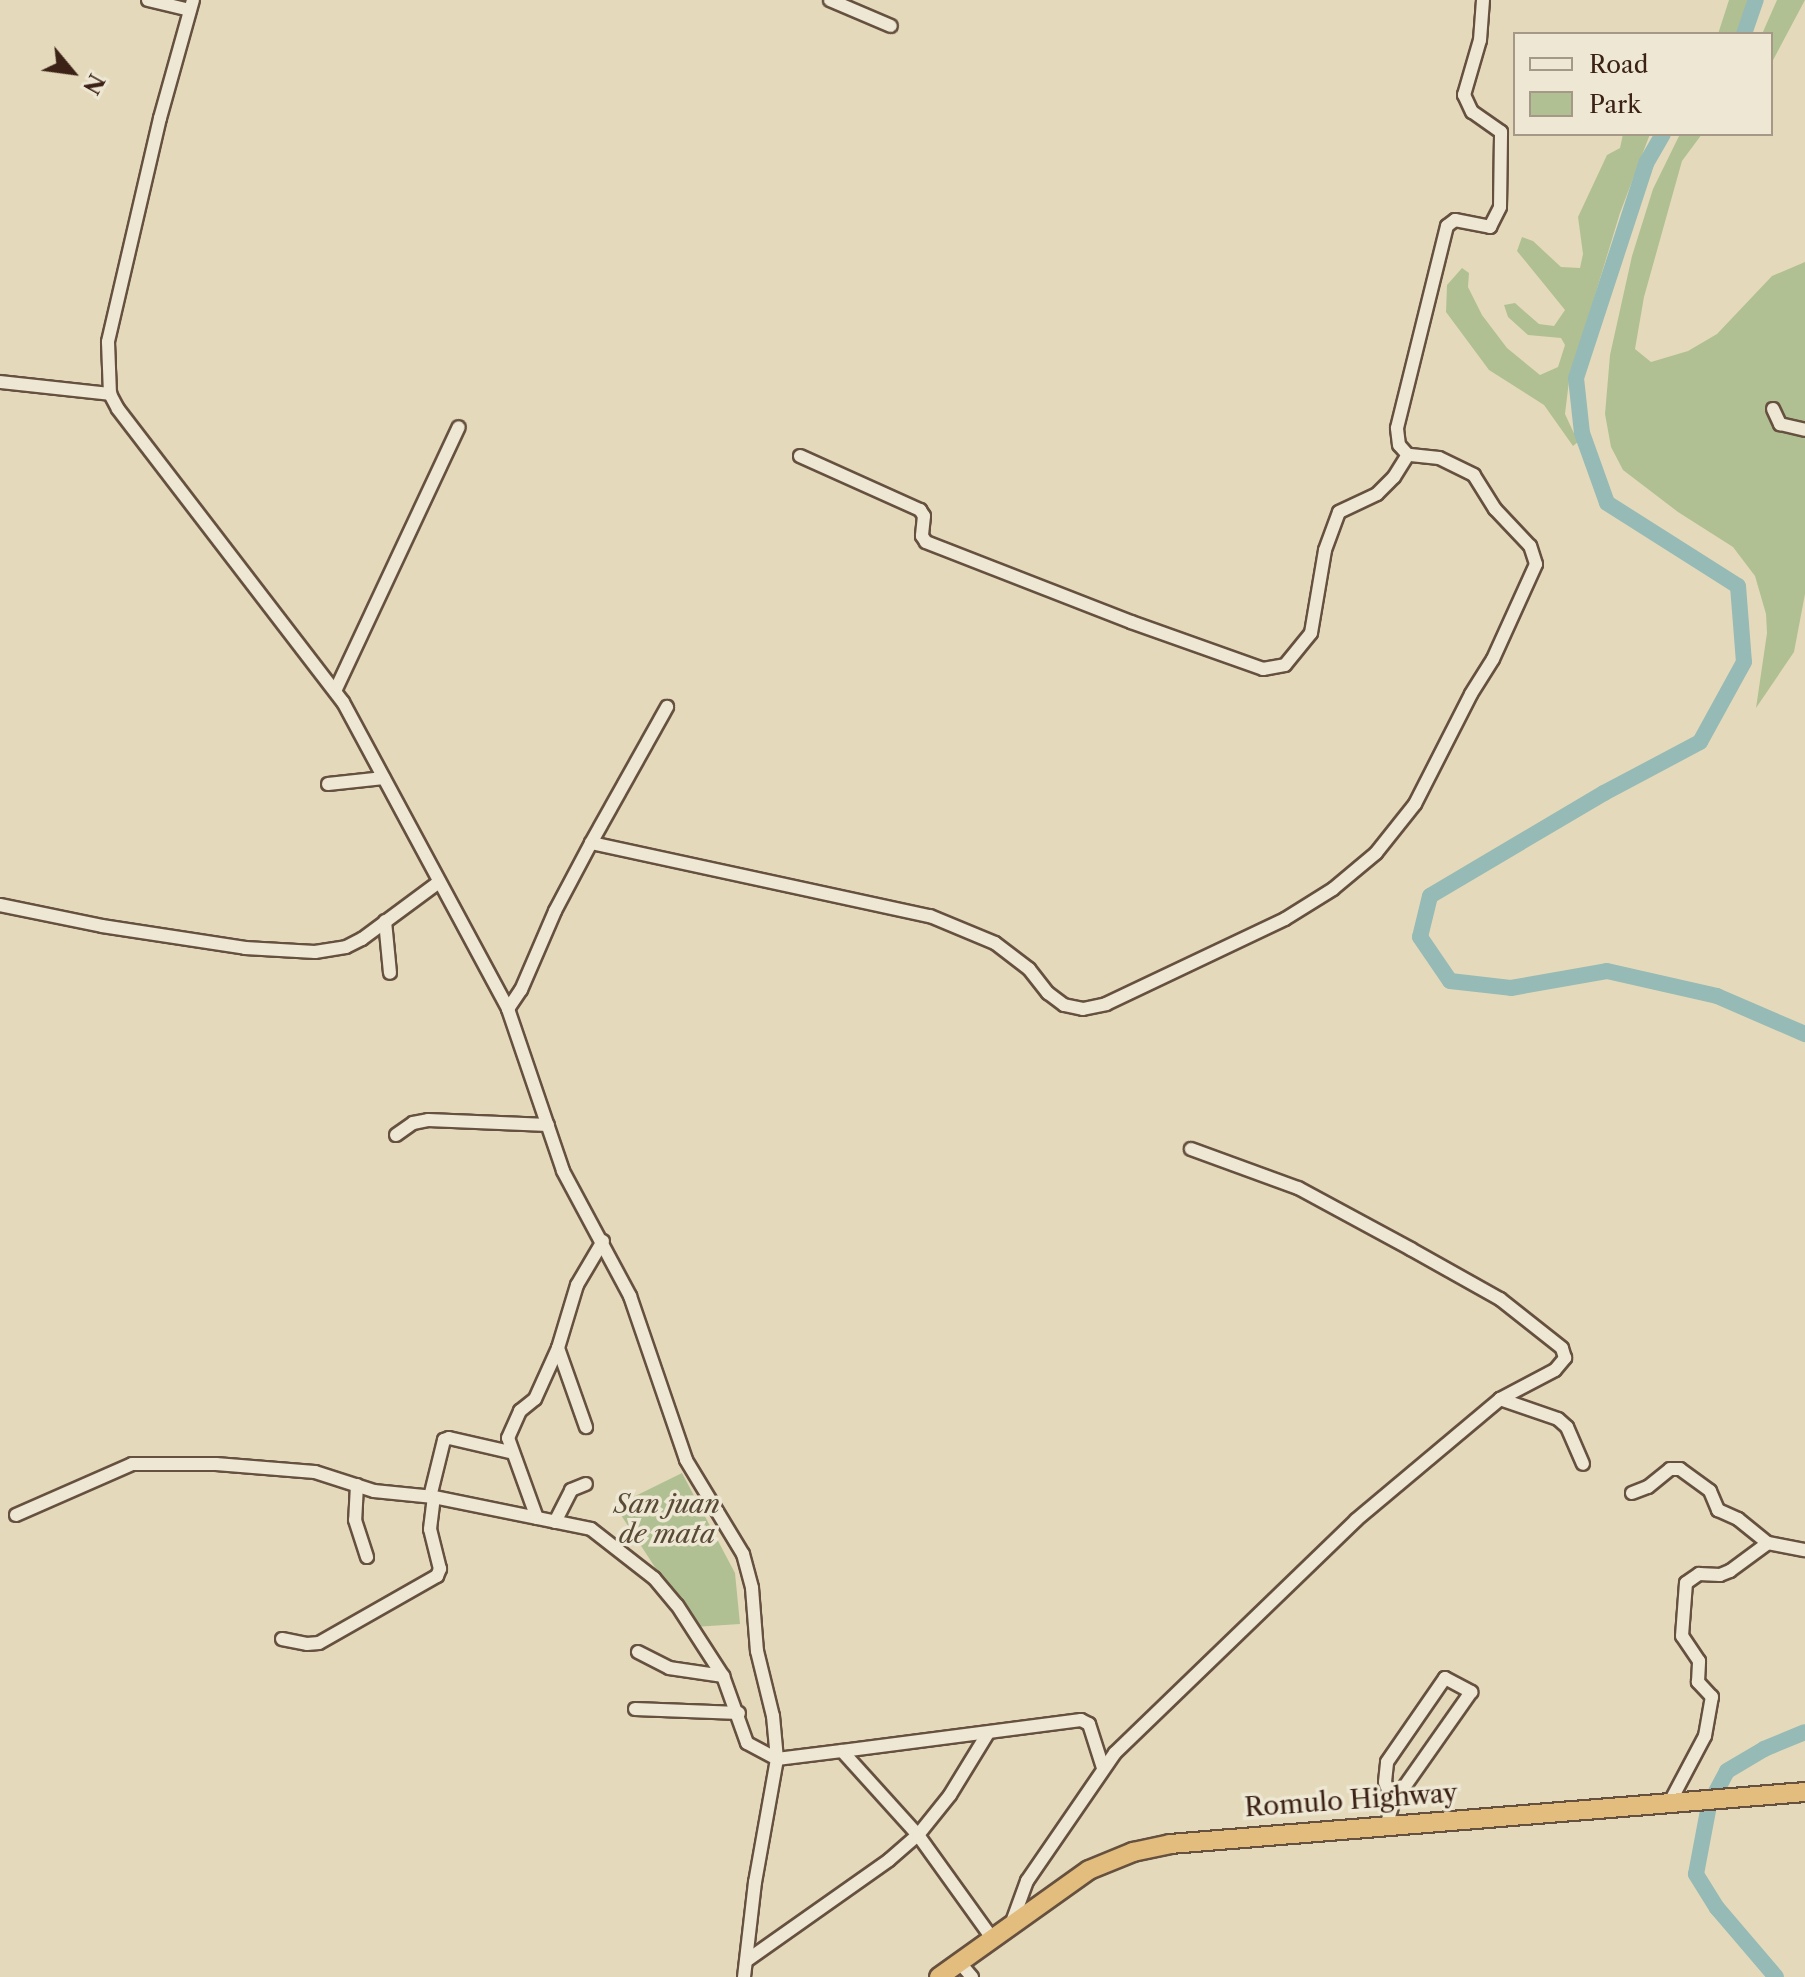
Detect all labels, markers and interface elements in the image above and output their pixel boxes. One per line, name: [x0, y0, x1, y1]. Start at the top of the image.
north arrow: [32, 32, 112, 112]
legend: [1513, 32, 1773, 136]
text: Road: [1589, 50, 1648, 79]
text: N: [77, 69, 110, 99]
text: Park: [1589, 90, 1641, 119]
park label: San juan de mata: [614, 1489, 720, 1550]
street label: Romulo Highway: [1243, 1778, 1459, 1824]

